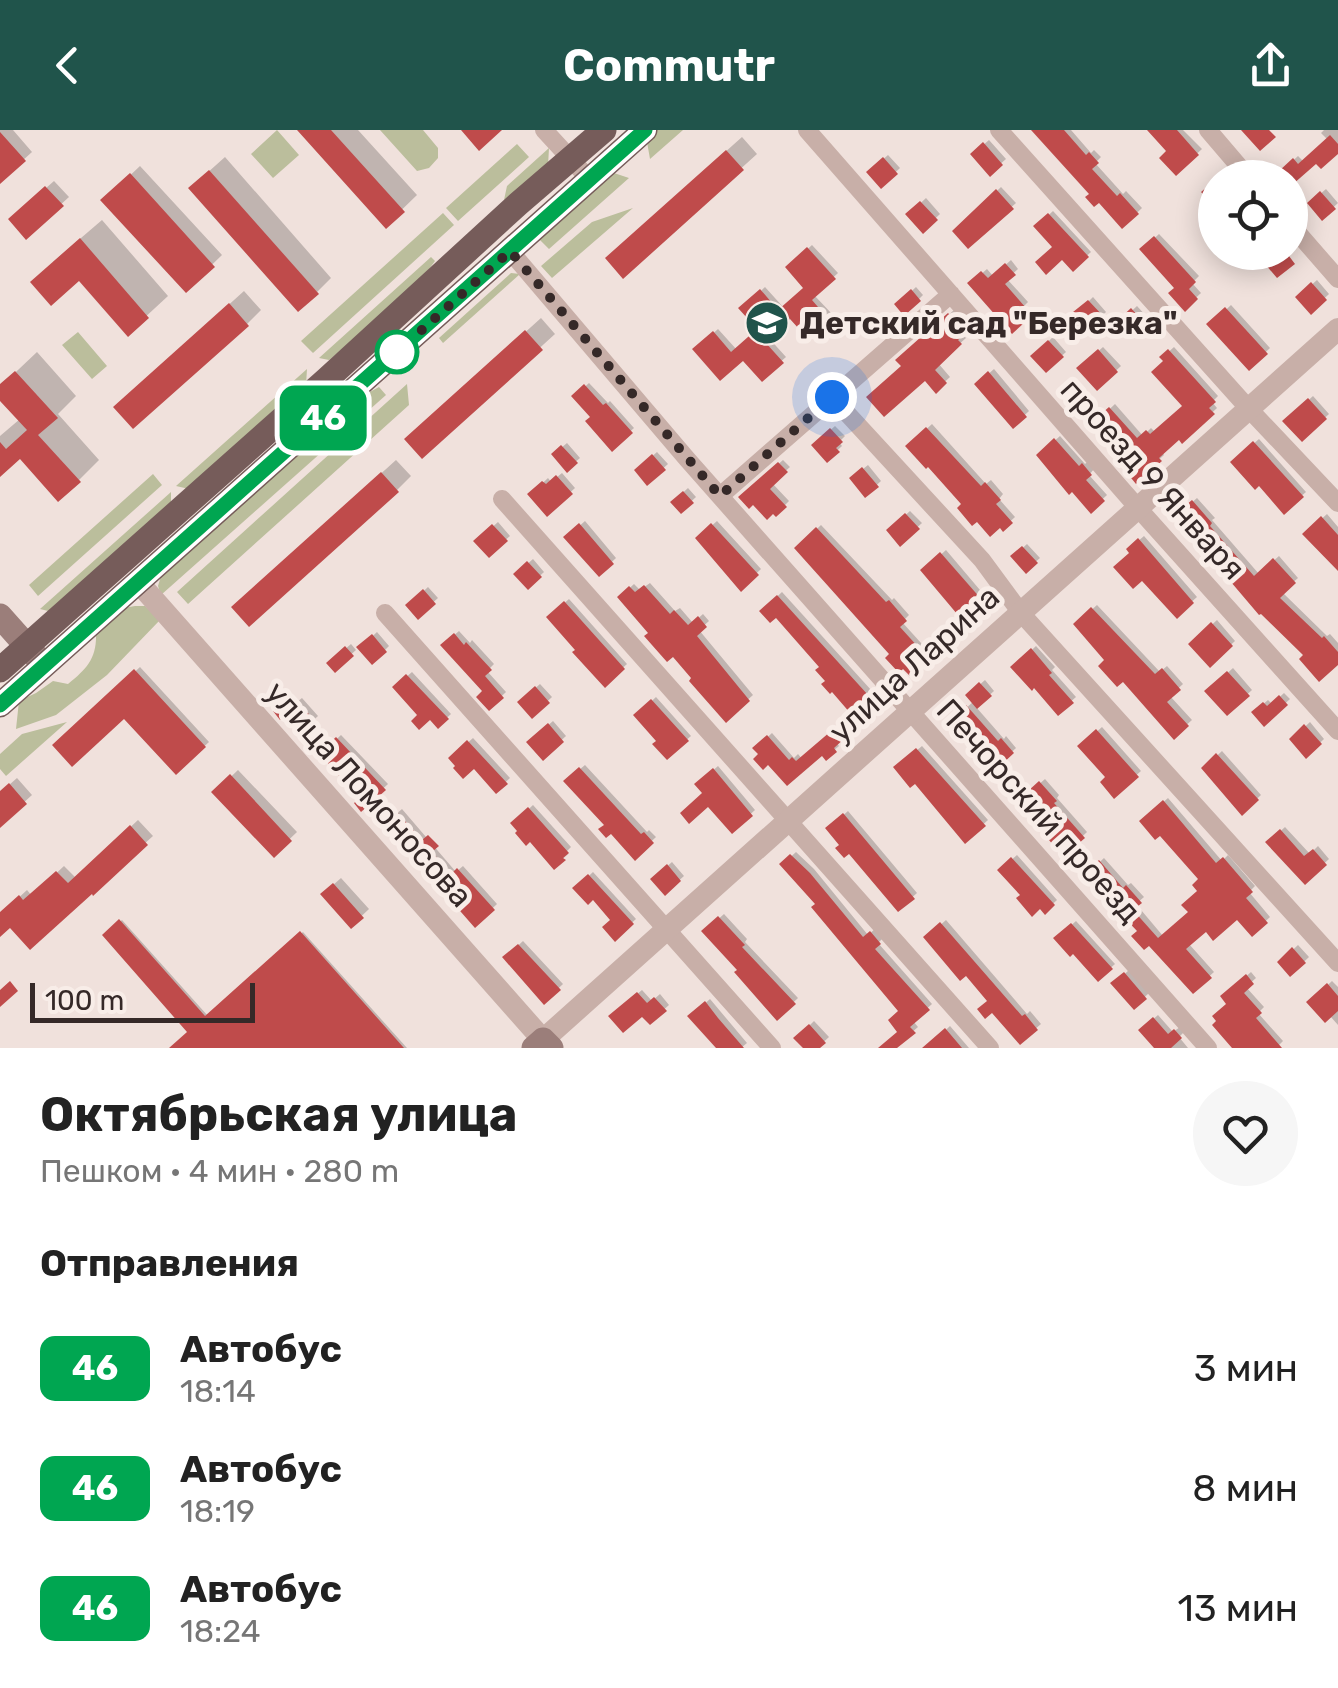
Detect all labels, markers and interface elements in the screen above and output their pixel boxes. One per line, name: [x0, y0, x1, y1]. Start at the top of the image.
icon: back: [40, 38, 95, 93]
icon: share: [1243, 38, 1298, 93]
text: Commutr: [563, 39, 775, 92]
map controls: [1198, 160, 1308, 270]
button: locate: [1198, 160, 1308, 270]
school or university icon: Детский сад "Березка": [744, 300, 790, 346]
place label: Детский сад "Березка": [800, 304, 1177, 342]
unlabelled marker: [376, 331, 418, 373]
street label: проезд 9 Января: [1053, 371, 1253, 587]
your location: [807, 372, 857, 422]
line badge: 46: [278, 386, 368, 450]
text: 46: [300, 397, 346, 439]
street label: улица Ларина: [821, 578, 1007, 750]
street label: улица Ломоносова: [258, 673, 480, 915]
street label: Печорский проезд: [929, 692, 1149, 930]
scale bar: [30, 978, 255, 1023]
text: 100 m: [45, 984, 124, 1017]
button: heart: [1193, 1081, 1298, 1186]
text: Октябрьская улица: [40, 1086, 517, 1143]
text: Пешком · 4 мин · 280 m: [40, 1152, 399, 1190]
text: Отправления: [40, 1240, 299, 1286]
text: Автобус: [180, 1326, 342, 1372]
text: 3 мин: [1194, 1345, 1298, 1391]
text: 46: [72, 1347, 118, 1389]
text: 18:14: [180, 1372, 256, 1410]
text: Автобус: [180, 1446, 342, 1492]
text: 8 мин: [1192, 1465, 1298, 1511]
text: 46: [72, 1467, 118, 1509]
text: 18:19: [180, 1492, 255, 1530]
text: Автобус: [180, 1566, 342, 1612]
text: 13 мин: [1177, 1585, 1298, 1631]
text: 46: [72, 1587, 118, 1629]
text: 18:24: [180, 1612, 261, 1650]

